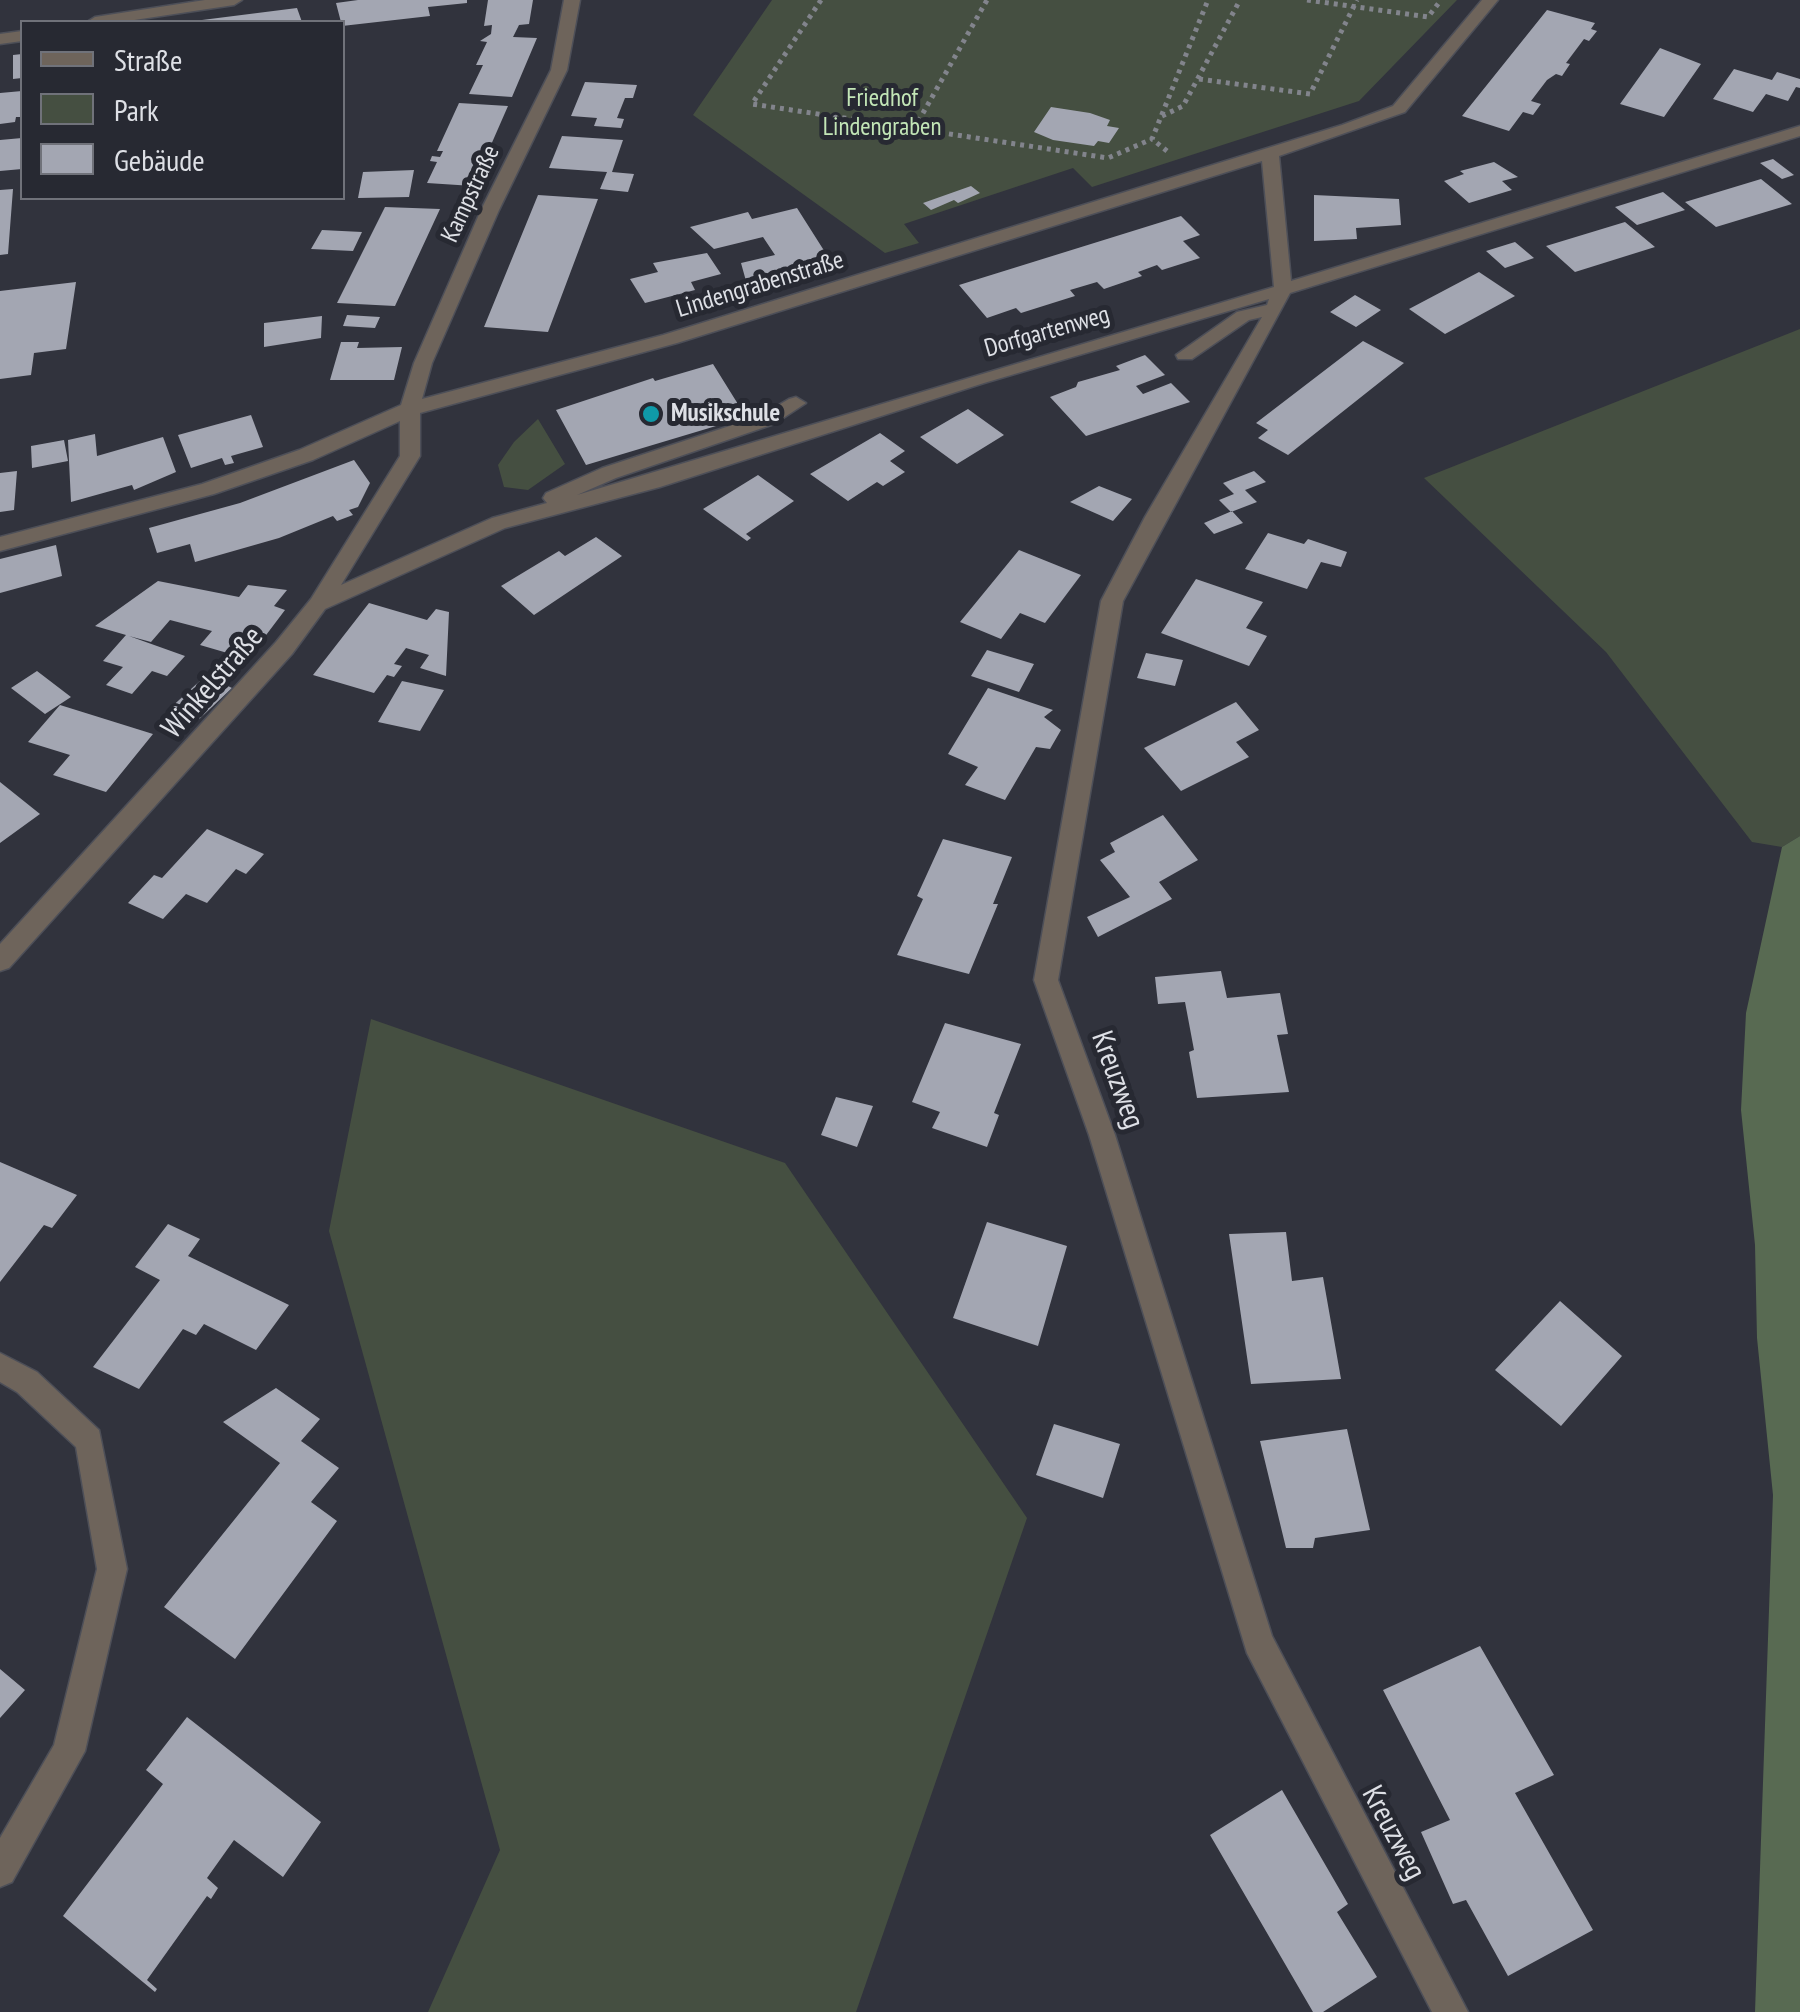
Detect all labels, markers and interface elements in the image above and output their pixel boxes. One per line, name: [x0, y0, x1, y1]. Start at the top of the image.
legend: [20, 20, 345, 200]
text: Straße: [114, 40, 182, 79]
park label: Friedhof Lindengraben: [823, 84, 941, 143]
text: Park: [114, 90, 159, 129]
text: Gebäude: [114, 140, 205, 179]
street label: Kampstraße: [436, 141, 506, 247]
street label: Lindengrabenstraße: [673, 245, 847, 325]
street label: Dorfgartenweg: [981, 300, 1113, 364]
place label: Musikschule: [671, 399, 780, 429]
marker: Musikschule: [640, 403, 662, 425]
street label: Winkelstraße: [155, 620, 271, 746]
street label: Kreuzweg: [1083, 1026, 1151, 1134]
street label: Kreuzweg: [1353, 1780, 1433, 1886]

